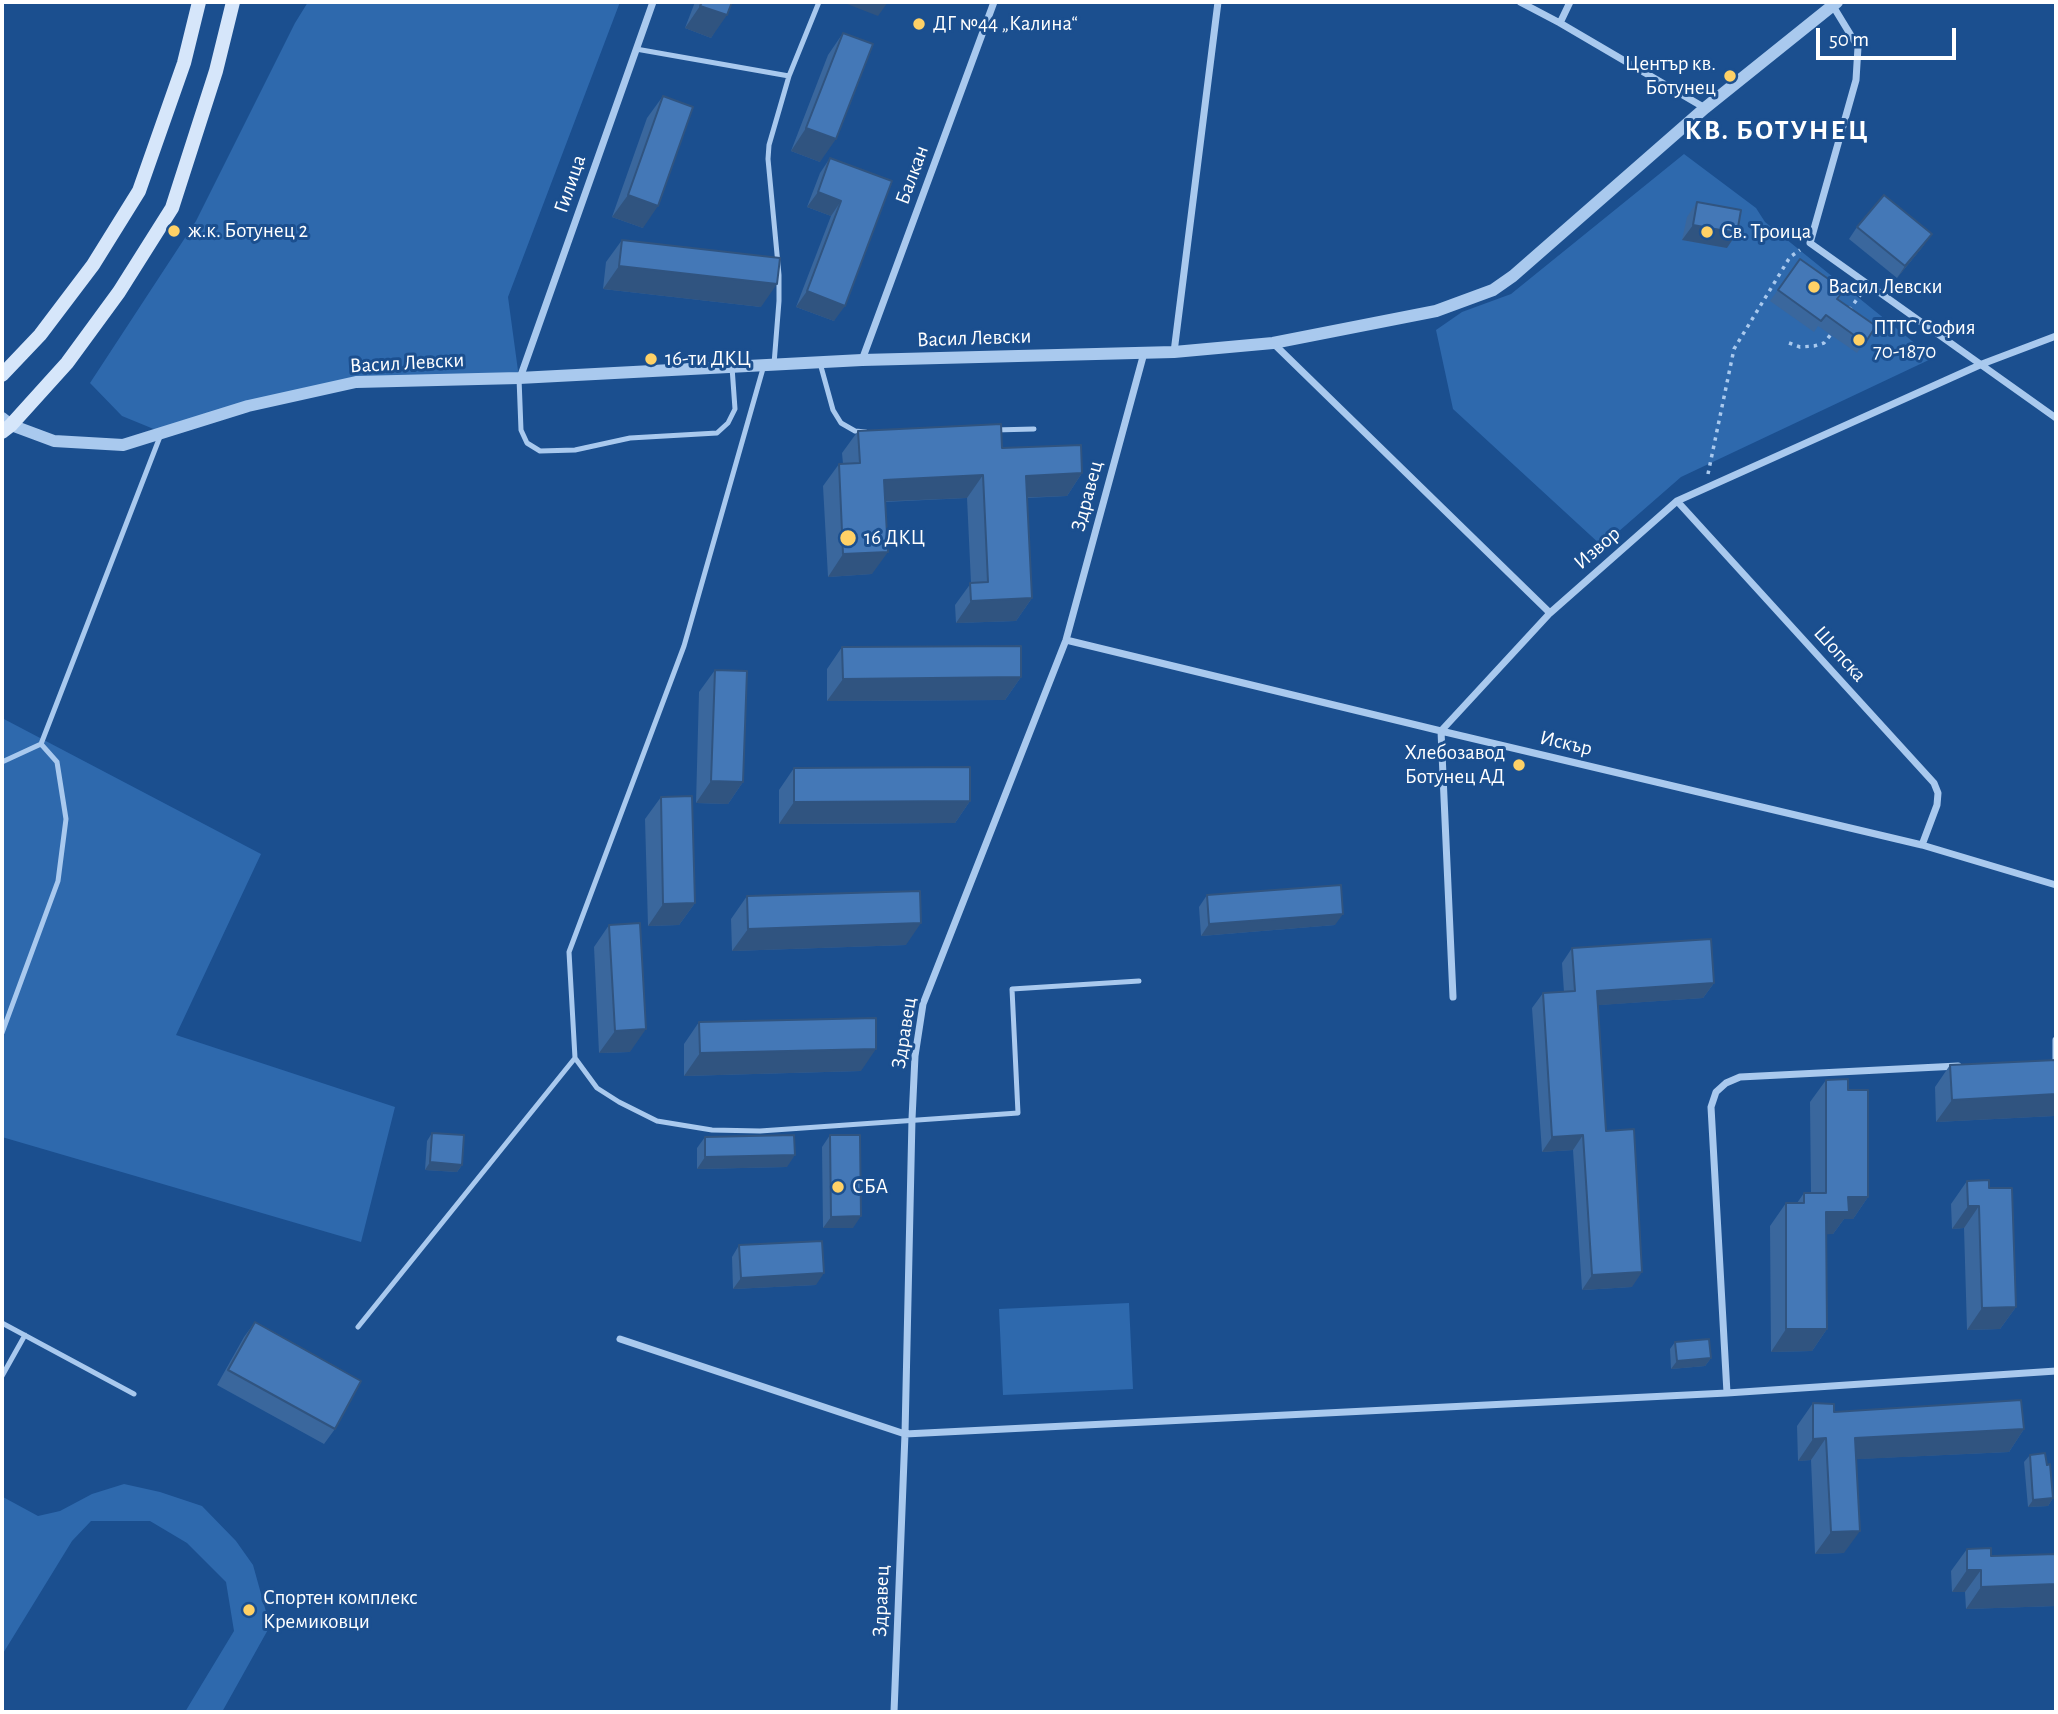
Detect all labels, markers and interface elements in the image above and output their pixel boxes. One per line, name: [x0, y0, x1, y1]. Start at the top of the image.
place label: ДГ №44 „Калина“: [933, 11, 1078, 37]
scale bar: [1820, 14, 1960, 58]
marker: ДГ №44 „Калина“: [911, 16, 927, 32]
text: 50 m: [1829, 29, 1869, 50]
place label: Център кв. Ботунец: [1625, 51, 1716, 101]
marker: Център кв. Ботунец: [1722, 68, 1738, 84]
district label: КВ. БОТУНЕЦ: [1686, 114, 1868, 148]
street label: Балкан: [890, 142, 934, 208]
street label: Гилица: [548, 152, 592, 216]
place label: ж.к. Ботунец 2: [188, 218, 308, 244]
place label: Св. Троица: [1721, 219, 1811, 245]
marker: ж.к. Ботунец 2: [166, 223, 182, 239]
marker: Св. Троица: [1699, 224, 1715, 240]
place label: Васил Левски: [1828, 274, 1943, 300]
marker: Васил Левски: [1806, 279, 1822, 295]
place label: ПТТС София 70-1870: [1873, 315, 1976, 365]
street label: Васил Левски: [916, 323, 1032, 353]
marker: ПТТС София 70-1870: [1851, 332, 1867, 348]
place label: 16-ти ДКЦ: [665, 346, 751, 372]
street label: Васил Левски: [349, 347, 465, 379]
marker: 16-ти ДКЦ: [643, 351, 659, 367]
street label: Здравец: [1065, 458, 1109, 534]
street label: Извор: [1569, 521, 1625, 575]
place label: 16 ДКЦ: [864, 525, 925, 551]
marker: 16 ДКЦ: [838, 528, 858, 548]
street label: Шопска: [1808, 621, 1872, 687]
street label: Искър: [1537, 725, 1595, 761]
place label: Хлебозавод Ботунец АД: [1404, 740, 1505, 790]
marker: Хлебозавод Ботунец АД: [1511, 757, 1527, 773]
street label: Здравец: [886, 995, 922, 1071]
place label: СБА: [852, 1174, 888, 1200]
marker: СБА: [830, 1179, 846, 1195]
street label: Здравец: [867, 1565, 895, 1637]
place label: Спортен комплекс Кремиковци: [263, 1585, 418, 1635]
marker: Спортен комплекс Кремиковци: [241, 1602, 257, 1618]

